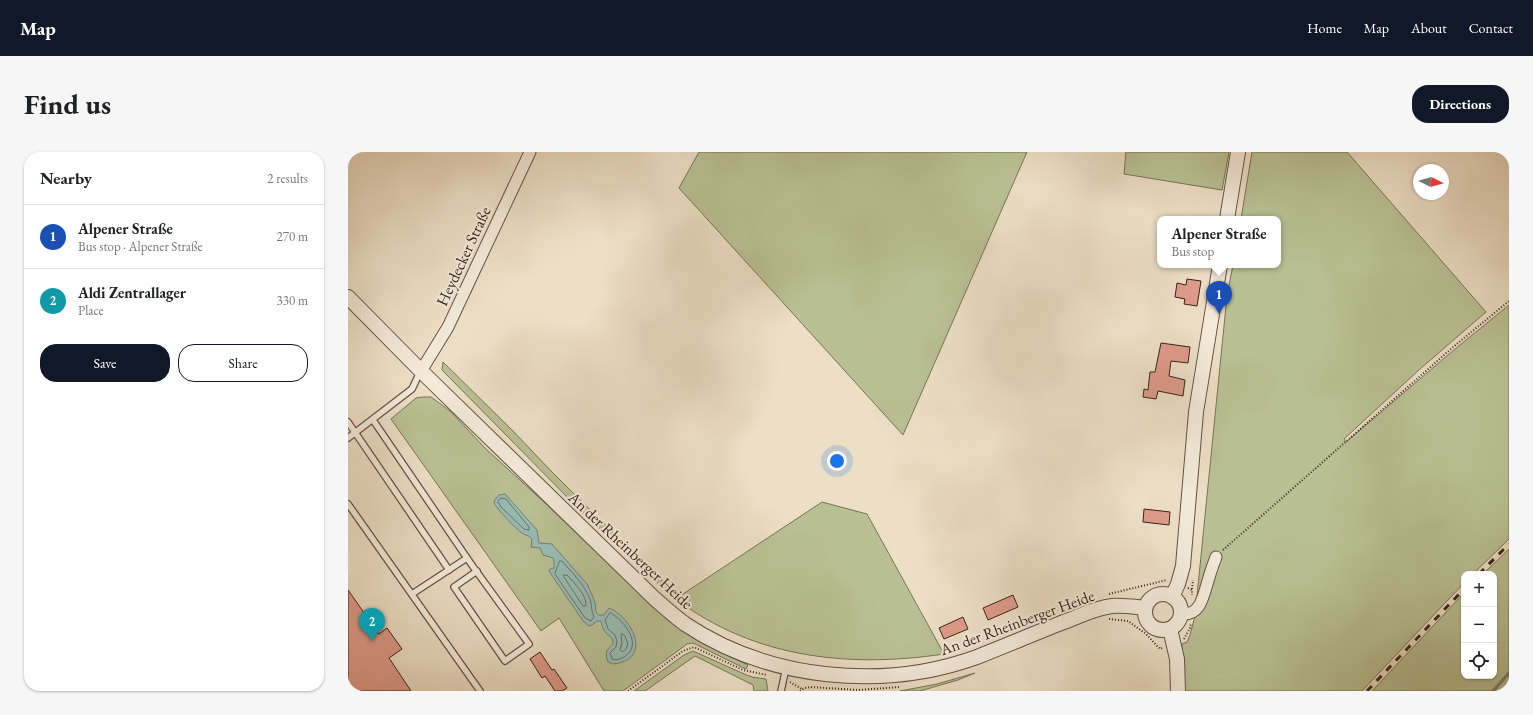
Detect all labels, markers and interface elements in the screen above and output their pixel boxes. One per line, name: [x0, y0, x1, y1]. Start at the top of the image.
text: Map: [20, 16, 56, 41]
text: Home: [1307, 19, 1342, 37]
text: Map: [1364, 19, 1389, 37]
text: About: [1411, 19, 1447, 37]
text: Contact: [1469, 19, 1513, 37]
button: Directions: [1412, 85, 1509, 123]
text: Find us: [24, 86, 111, 122]
north arrow: [1413, 164, 1449, 200]
text: Nearby: [40, 167, 92, 189]
text: 2 results: [267, 170, 308, 187]
street label: Heydecker Straße: [431, 203, 496, 309]
popup: [1157, 216, 1281, 268]
text: Alpener Straße: [78, 219, 173, 238]
text: Alpener Straße: [1172, 224, 1266, 243]
text: 1: [50, 228, 56, 245]
text: 270 m: [277, 228, 308, 245]
text: Bus stop · Alpener Straße: [78, 238, 203, 255]
text: Bus stop: [1172, 243, 1214, 260]
pin: 1: [1206, 281, 1232, 314]
text: Aldi Zentrallager: [78, 283, 186, 302]
text: 2: [50, 292, 56, 309]
text: 330 m: [277, 292, 308, 309]
text: Place: [78, 302, 104, 319]
button: Save: [40, 344, 170, 382]
button: Share: [178, 344, 308, 382]
your location: [827, 451, 847, 471]
street label: An der Rheinberger Heide: [563, 486, 697, 614]
map controls: [1461, 571, 1497, 679]
button: +: [1461, 571, 1497, 607]
street label: An der Rheinberger Heide: [936, 585, 1097, 661]
button: −: [1461, 607, 1497, 643]
pin: 2: [359, 608, 385, 641]
button: locate: [1461, 643, 1497, 679]

